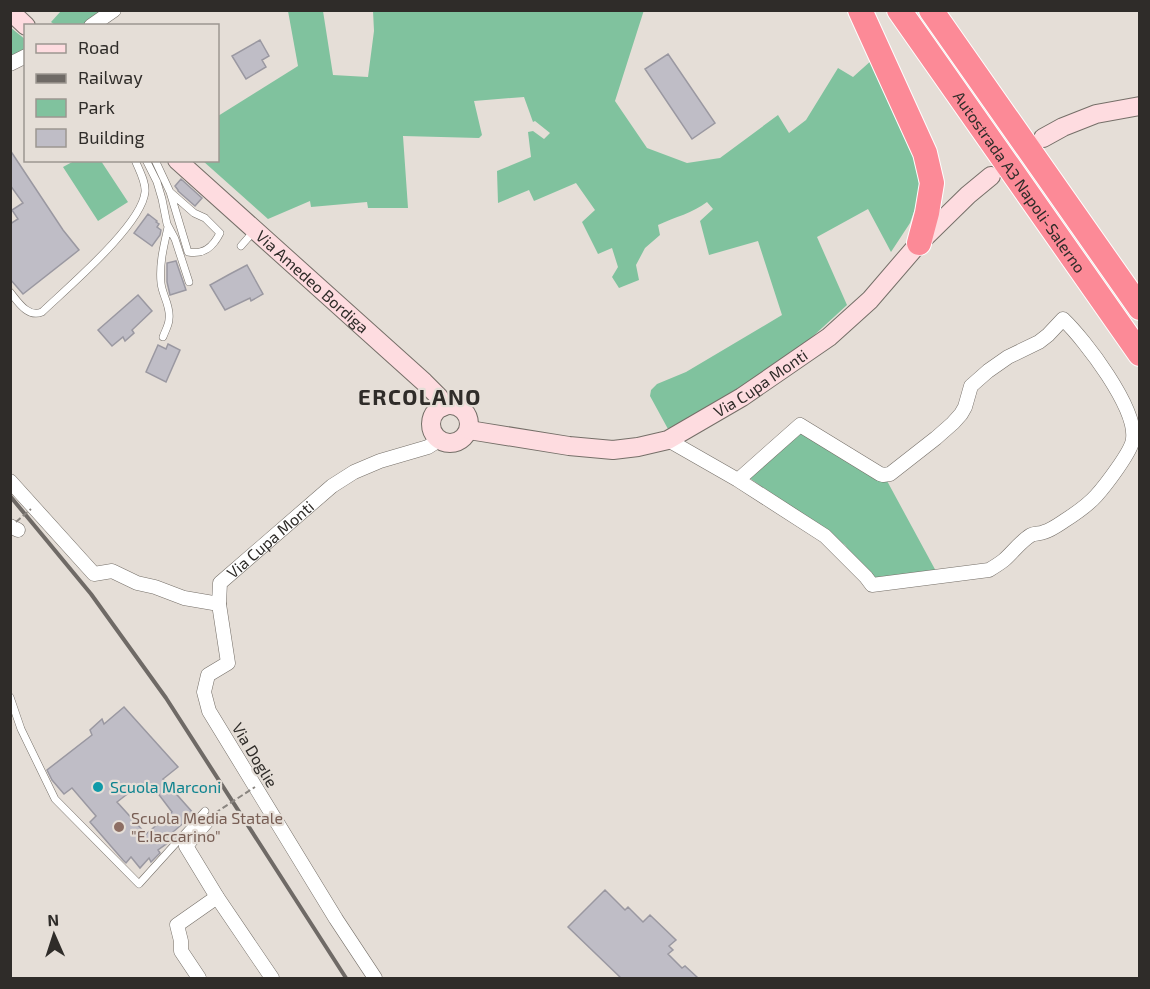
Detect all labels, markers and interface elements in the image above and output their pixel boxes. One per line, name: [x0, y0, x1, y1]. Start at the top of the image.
legend: [24, 24, 219, 162]
text: Road: [78, 36, 119, 58]
text: Railway: [78, 66, 143, 88]
street label: Autostrada A3 Napoli-Salerno: [950, 87, 1090, 276]
text: Park: [78, 96, 115, 118]
text: Building: [78, 126, 145, 148]
street label: Via Amedeo Bordiga: [252, 226, 373, 337]
street label: Via Cupa Monti: [710, 345, 811, 420]
district label: ERCOLANO: [358, 383, 482, 409]
street label: Via Cupa Monti: [223, 496, 317, 582]
street label: Via Doglie: [229, 719, 282, 791]
place label: Scuola Marconi: [110, 777, 221, 796]
marker: Scuola Marconi: [91, 780, 105, 794]
place label: Scuola Media Statale "E.Iaccarino": [131, 808, 283, 845]
marker: Scuola Media Statale "E.Iaccarino": [112, 820, 126, 834]
north arrow: [24, 905, 84, 965]
text: N: [47, 910, 59, 929]

